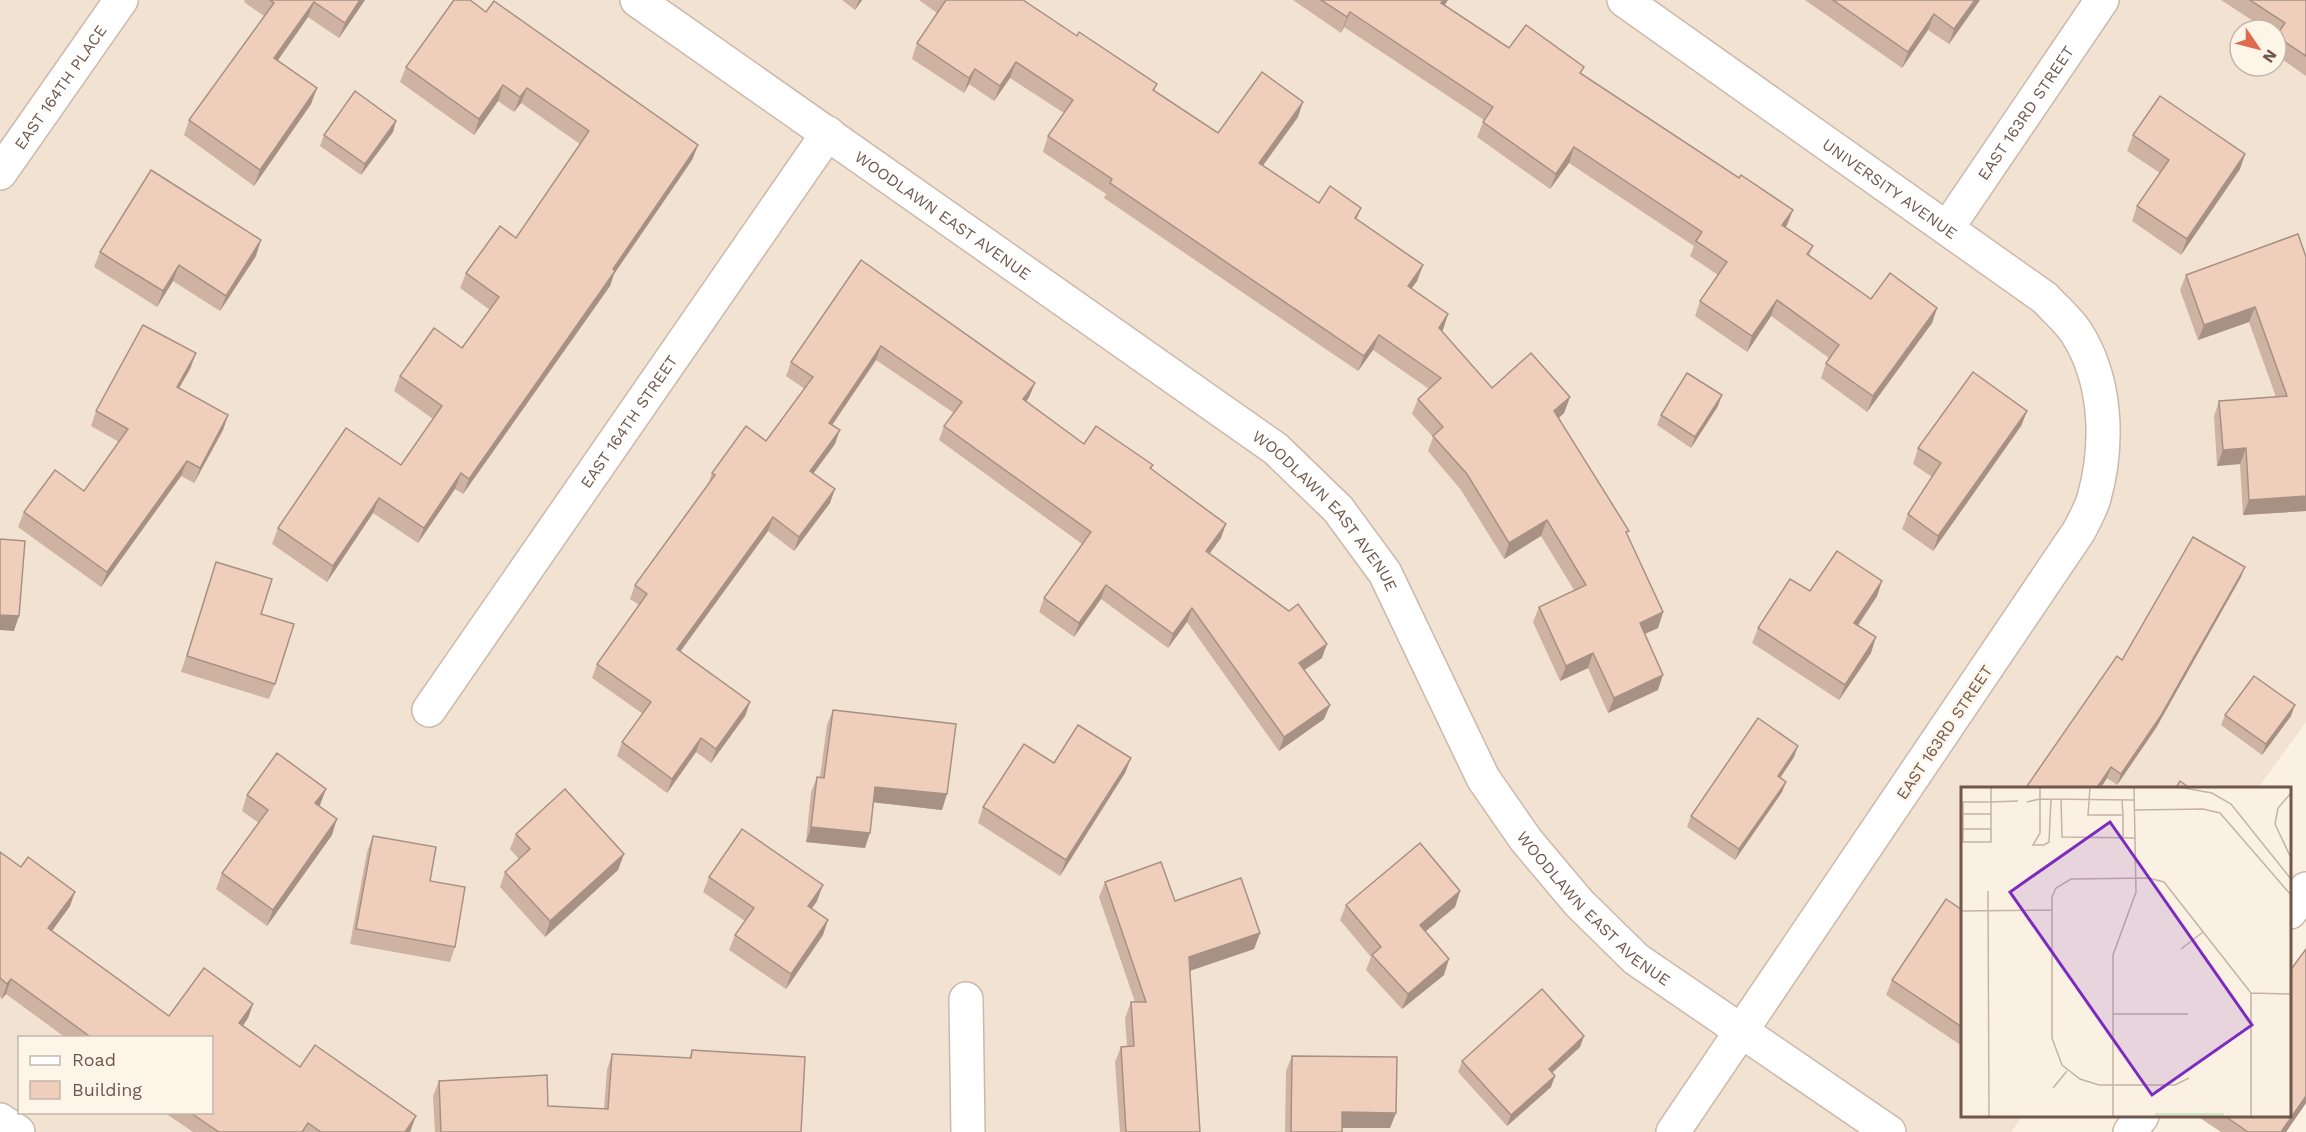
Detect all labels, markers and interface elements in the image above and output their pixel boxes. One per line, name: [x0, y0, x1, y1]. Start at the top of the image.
north arrow: [2228, 18, 2288, 78]
street label: EAST 164TH PLACE: [10, 21, 111, 153]
street label: EAST 163RD STREET: [1974, 42, 2078, 184]
text: N: [2259, 46, 2281, 67]
street label: UNIVERSITY AVENUE: [1819, 135, 1961, 243]
street label: WOODLAWN EAST AVENUE: [851, 147, 1034, 284]
street label: EAST 164TH STREET: [576, 351, 682, 492]
street label: WOODLAWN EAST AVENUE: [1249, 426, 1401, 594]
street label: EAST 163RD STREET: [1892, 661, 1997, 803]
inset map: [1961, 787, 2291, 1117]
street label: WOODLAWN EAST AVENUE: [1513, 828, 1674, 990]
legend: [18, 1036, 213, 1114]
text: Road: [72, 1049, 116, 1070]
text: Building: [72, 1079, 142, 1100]

